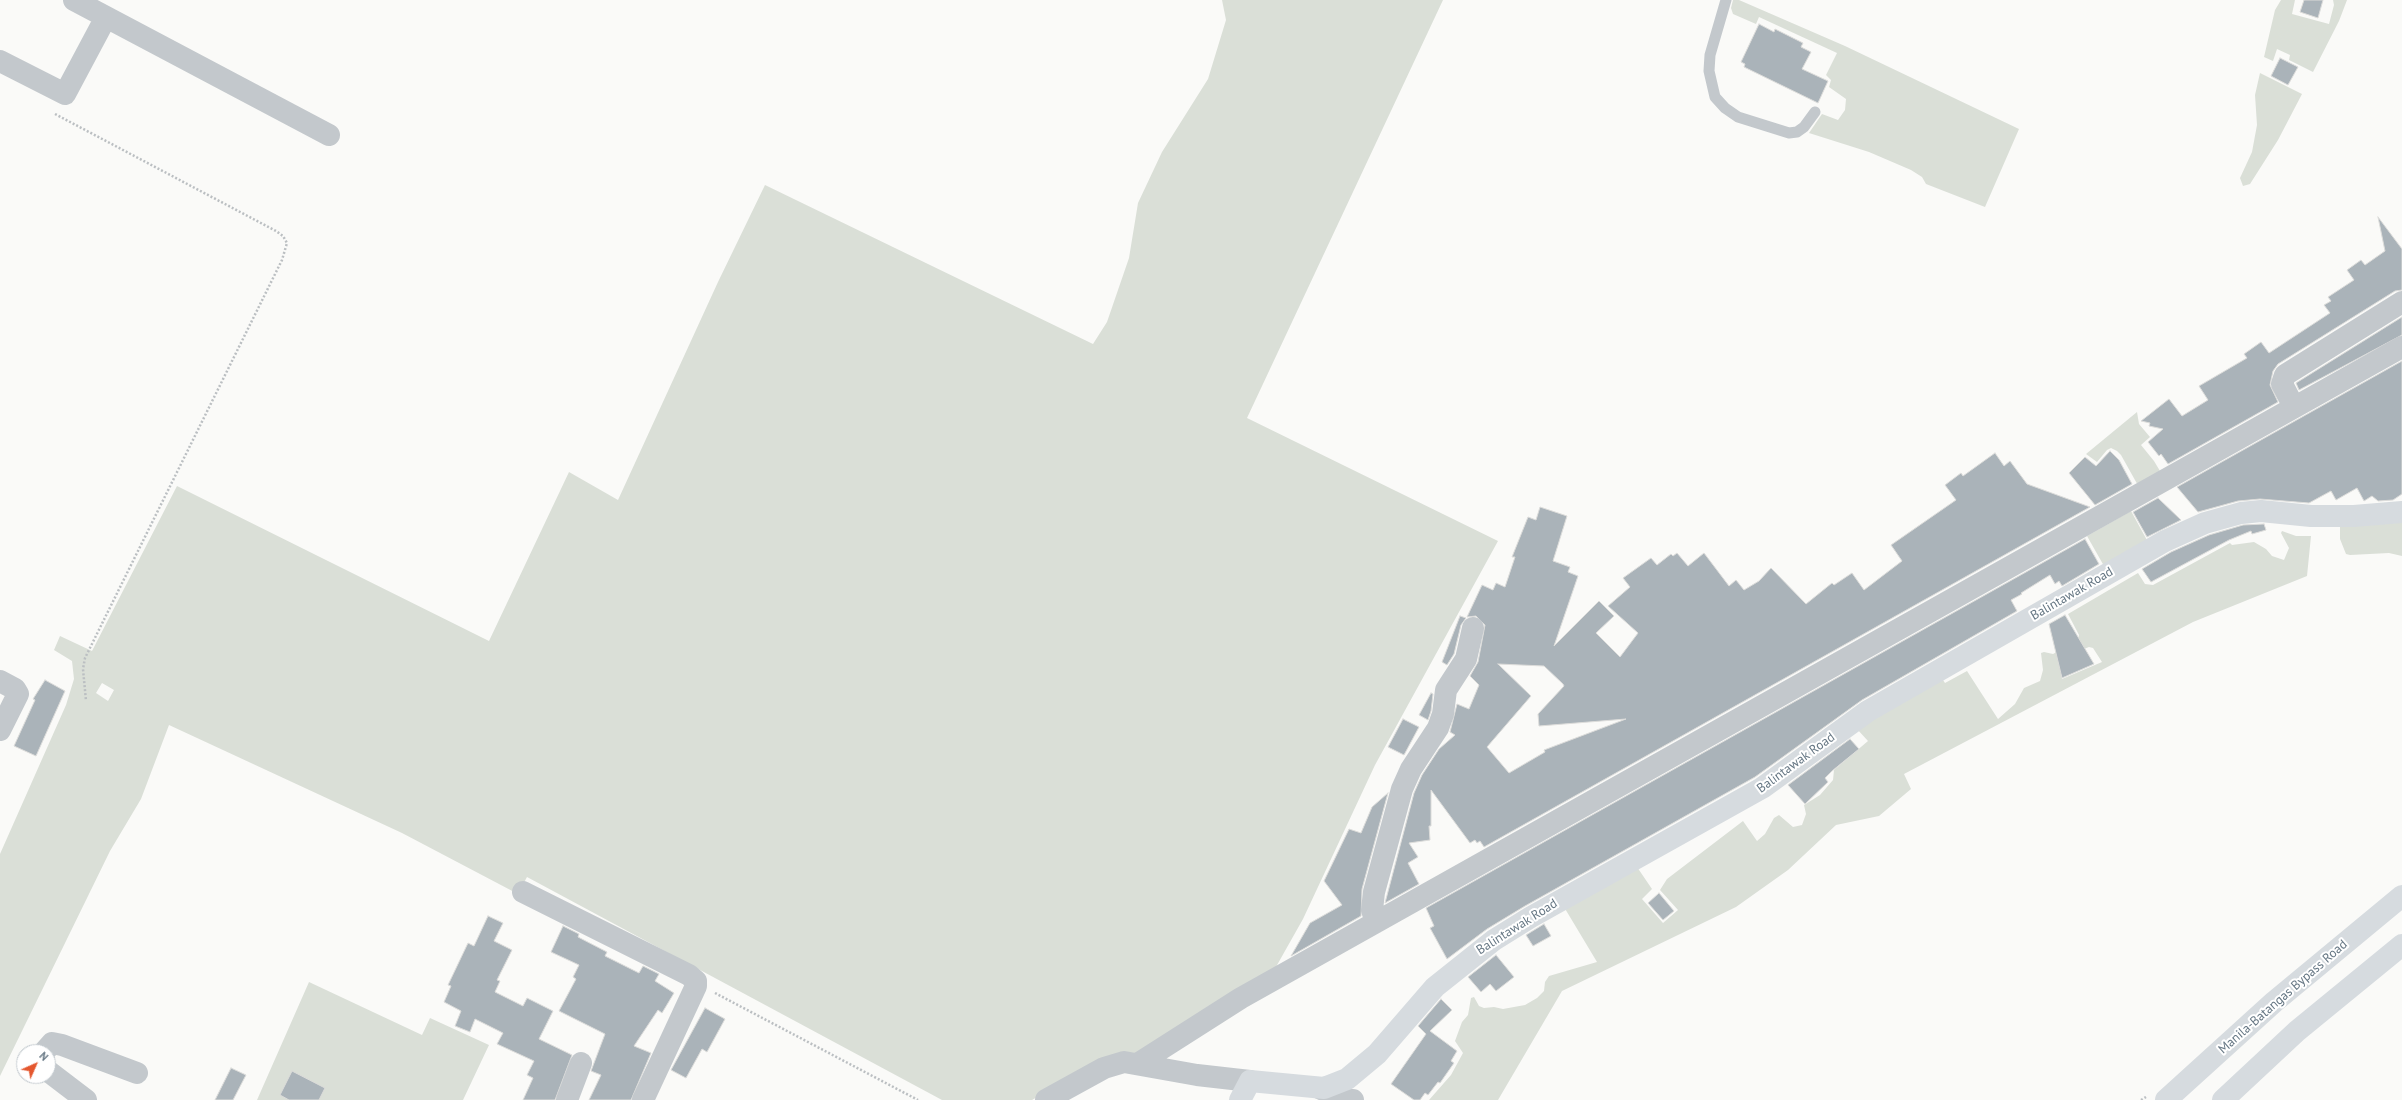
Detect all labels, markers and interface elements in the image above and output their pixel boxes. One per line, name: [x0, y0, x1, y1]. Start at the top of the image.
street label: Balintawak Road: [2028, 564, 2116, 624]
street label: Balintawak Road: [1754, 730, 1838, 796]
street label: Balintawak Road: [1474, 896, 1560, 958]
street label: Manila-Batangas Bypass Road: [2215, 937, 2351, 1057]
north arrow: [16, 1044, 56, 1084]
text: N: [36, 1049, 51, 1064]

